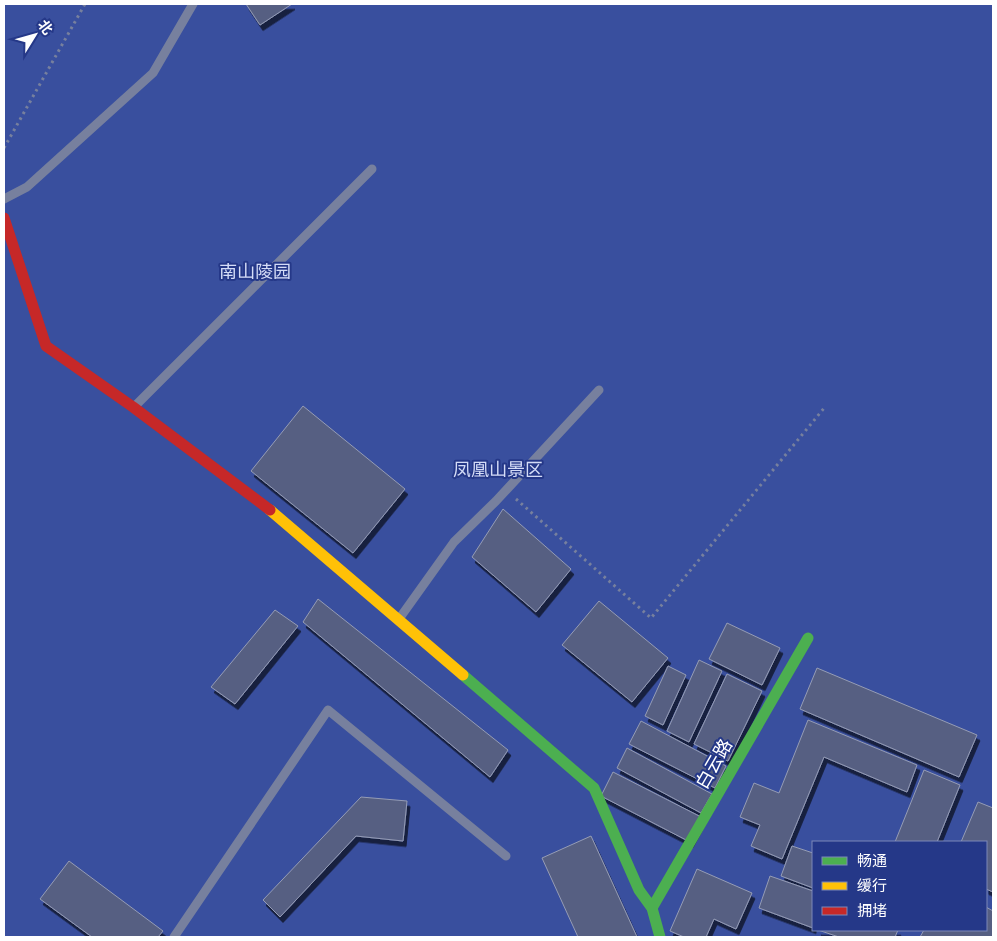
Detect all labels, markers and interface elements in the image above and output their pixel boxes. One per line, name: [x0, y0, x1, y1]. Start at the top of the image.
north arrow: [10, 10, 60, 60]
text: 北: [35, 17, 56, 38]
park label: 南山陵园: [219, 262, 291, 282]
park label: 凤凰山景区: [453, 460, 543, 480]
street label: 白云路: [692, 736, 736, 792]
legend: [812, 841, 987, 931]
text: 畅通: [857, 852, 887, 869]
text: 缓行: [857, 877, 887, 894]
text: 拥堵: [857, 902, 887, 919]

